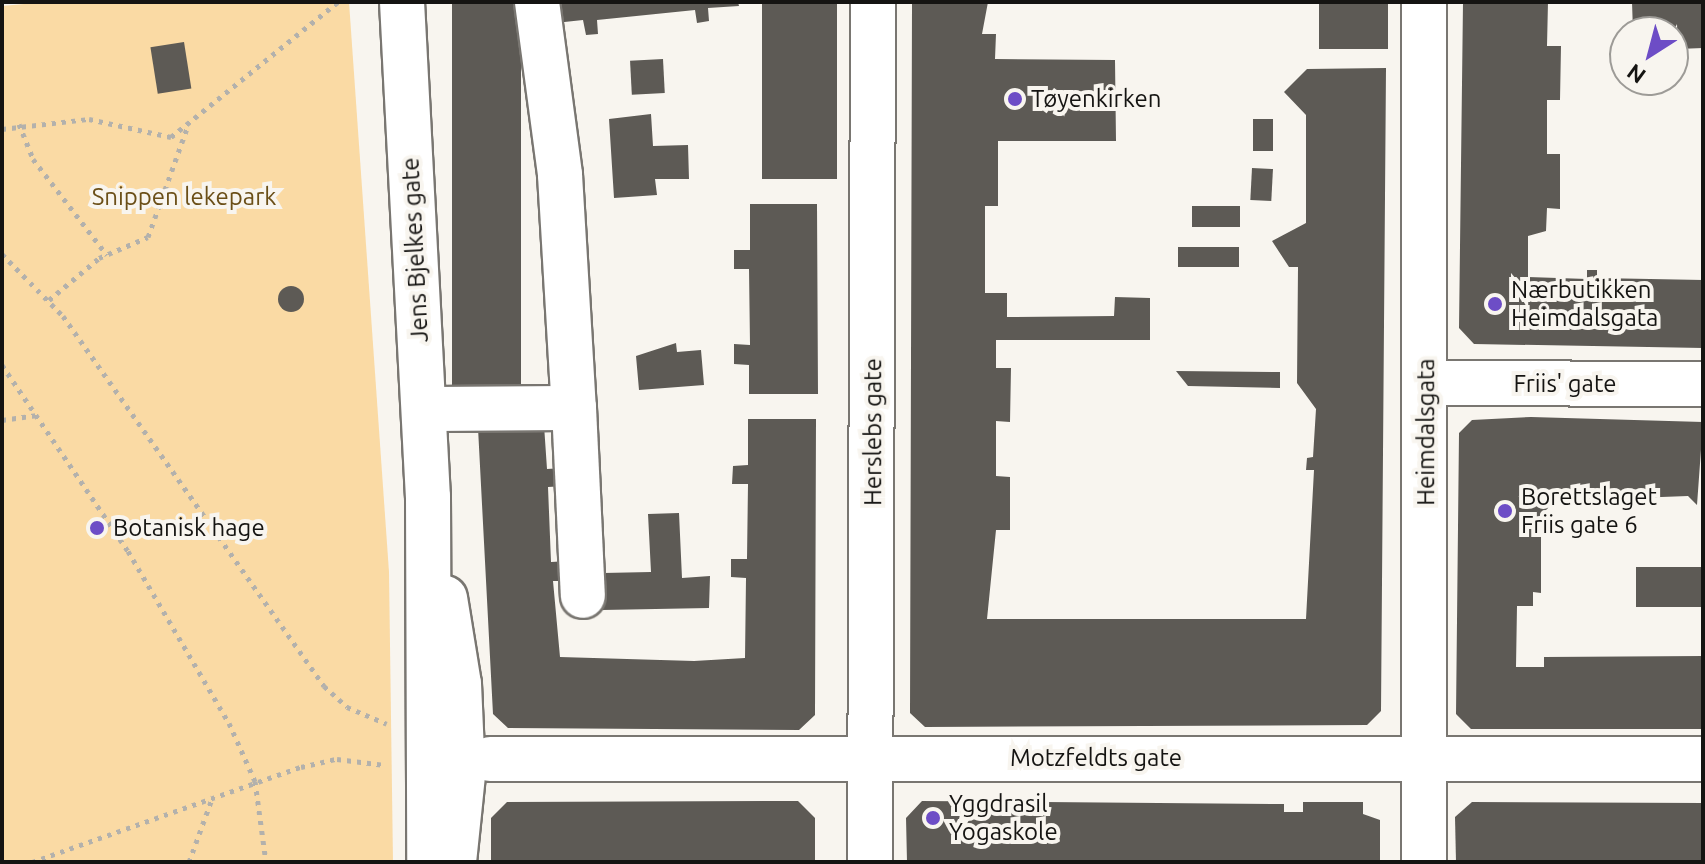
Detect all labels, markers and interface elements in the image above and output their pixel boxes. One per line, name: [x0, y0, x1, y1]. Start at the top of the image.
north arrow: [1609, 16, 1689, 96]
text: N: [1622, 59, 1650, 89]
place label: Tøyenkirken: [1031, 85, 1161, 113]
marker: Tøyenkirken: [1006, 90, 1024, 108]
street label: Jens Bjelkes gate: [396, 157, 434, 343]
park label: Snippen lekepark: [92, 183, 276, 211]
place label: Nærbutikken Heimdalsgata: [1511, 276, 1658, 332]
marker: Nærbutikken Heimdalsgata: [1486, 295, 1504, 313]
street label: Herslebs gate: [859, 358, 887, 506]
street label: Heimdalsgata: [1412, 358, 1440, 506]
street label: Friis' gate: [1513, 370, 1617, 398]
place label: Borettslaget Friis gate 6: [1521, 483, 1657, 539]
marker: Borettslaget Friis gate 6: [1496, 502, 1514, 520]
place label: Botanisk hage: [113, 514, 265, 542]
marker: Botanisk hage: [88, 519, 106, 537]
street label: Motzfeldts gate: [1010, 744, 1182, 772]
place label: Yggdrasil Yogaskole: [949, 790, 1058, 846]
marker: Yggdrasil Yogaskole: [924, 809, 942, 827]

